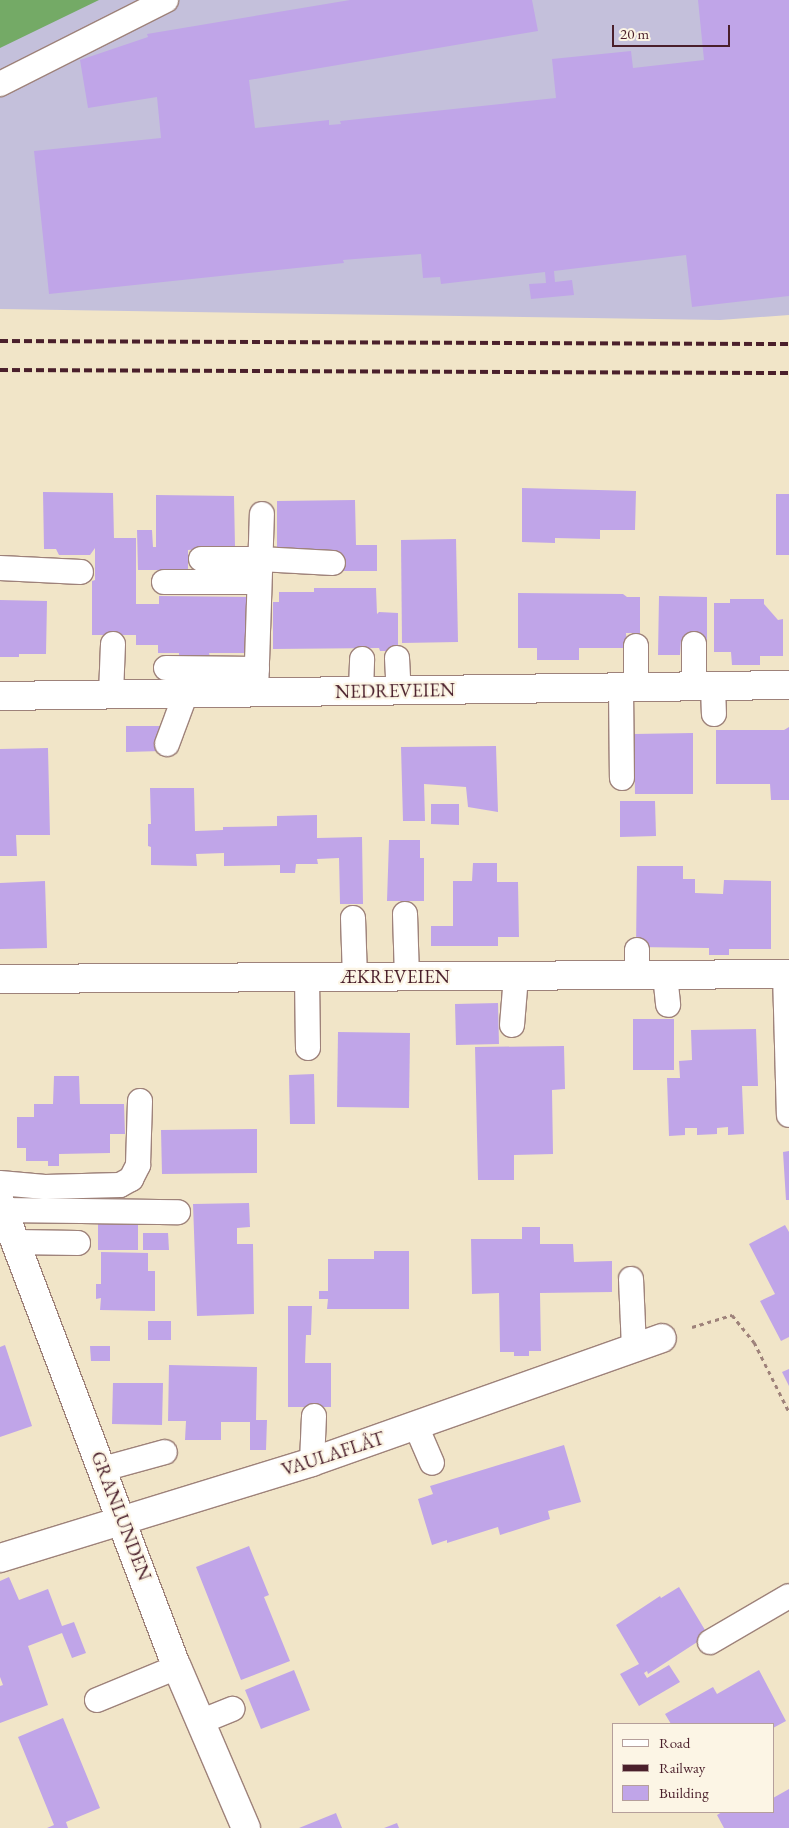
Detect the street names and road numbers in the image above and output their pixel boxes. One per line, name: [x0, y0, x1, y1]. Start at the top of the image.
street label: NEDREVEIEN: [335, 679, 455, 703]
street label: ÆKREVEIEN: [340, 966, 450, 988]
street label: VAULAFLÅT: [279, 1427, 387, 1481]
street label: GRANLUNDEN: [86, 1448, 156, 1584]

